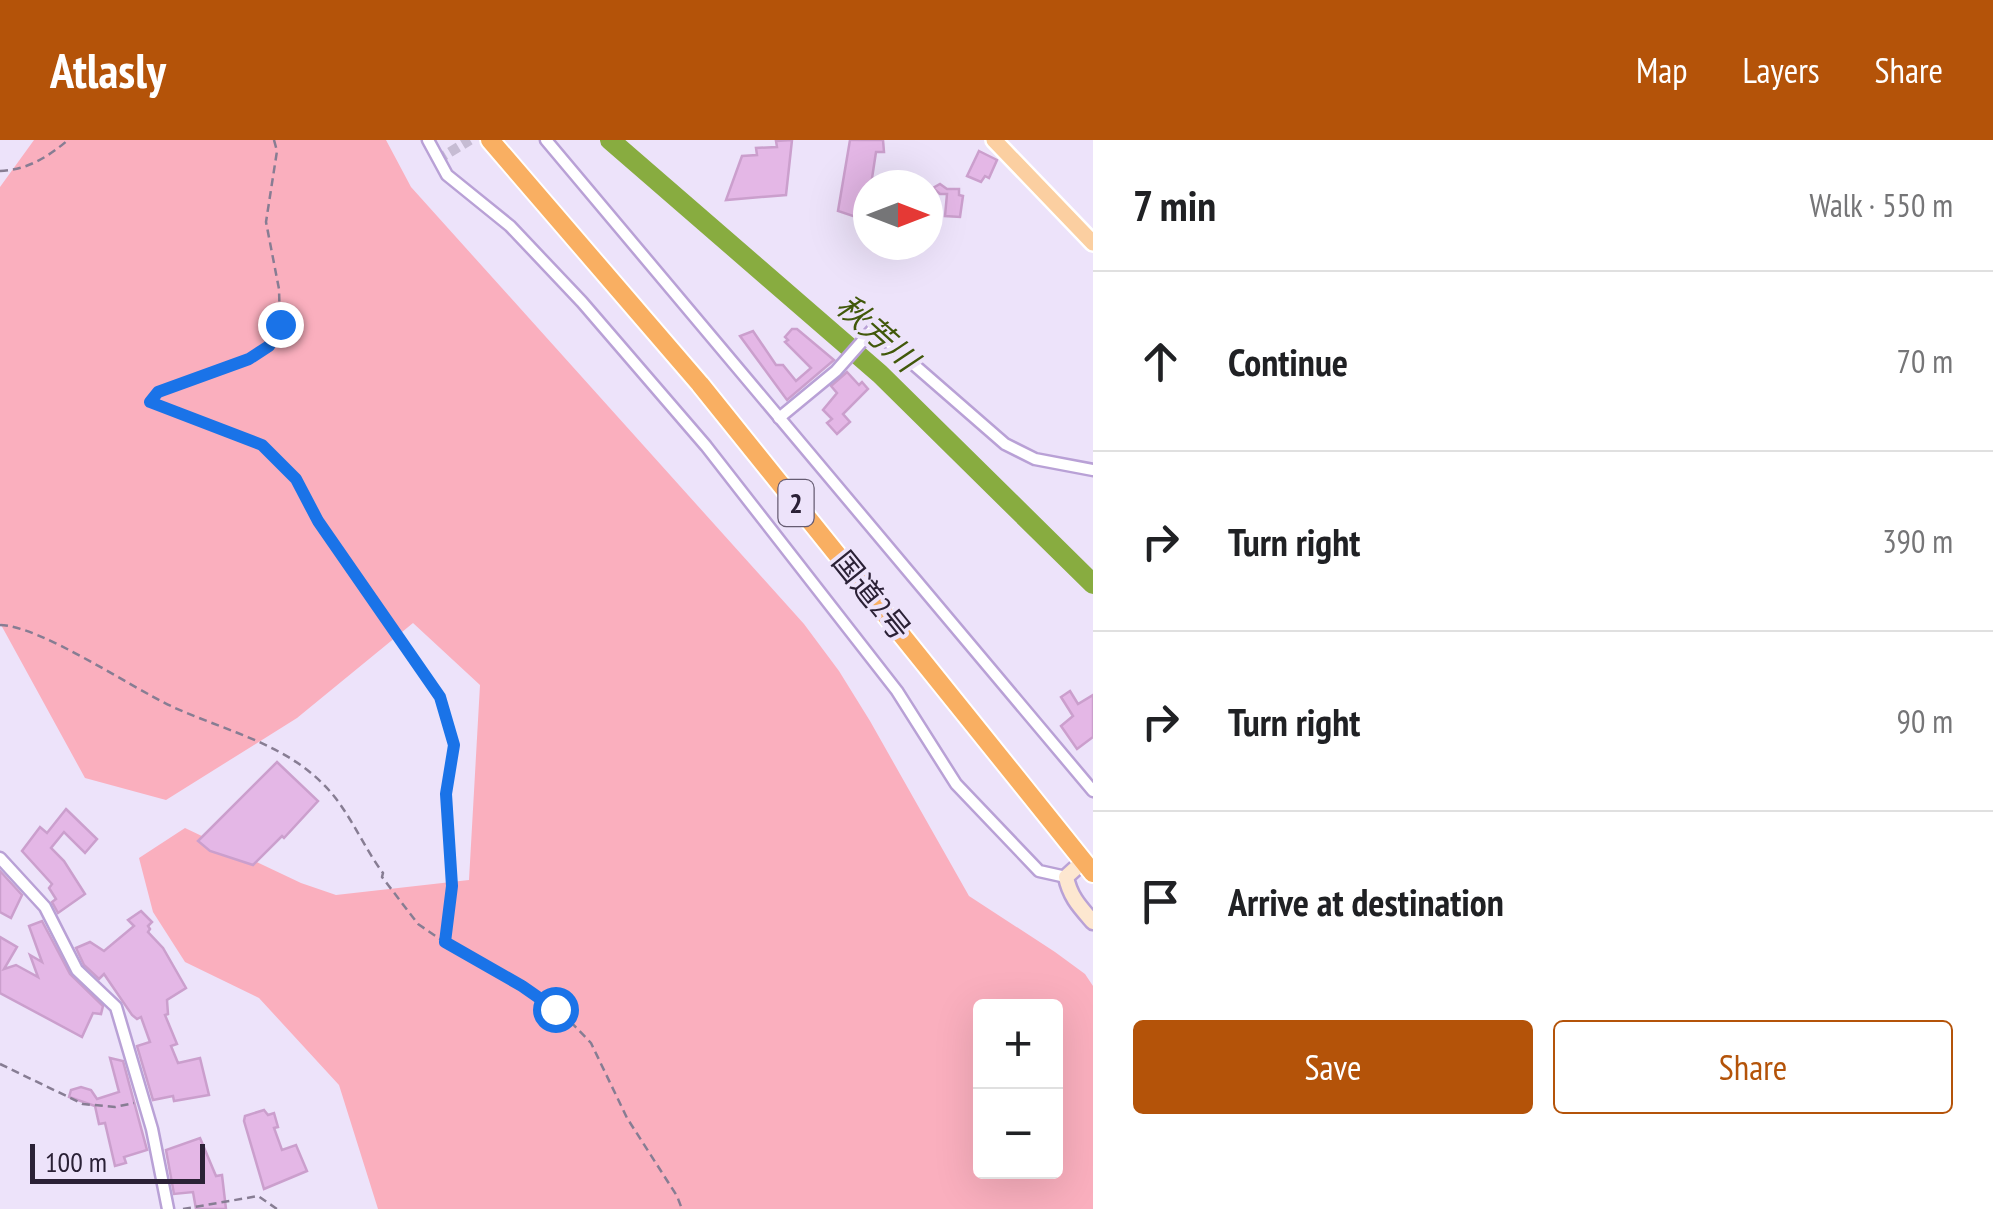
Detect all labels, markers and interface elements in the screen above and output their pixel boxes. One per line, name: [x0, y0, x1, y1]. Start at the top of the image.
text: Atlasly: [50, 39, 166, 101]
text: Map: [1636, 47, 1687, 93]
text: Layers: [1742, 47, 1820, 93]
text: Share: [1875, 47, 1943, 93]
north arrow: [853, 170, 943, 260]
text: 7 min: [1133, 178, 1216, 233]
text: Walk · 550 m: [1809, 184, 1953, 226]
water label: 秋芳川: [828, 285, 930, 382]
route end: [258, 302, 304, 348]
icon: ahead: [1133, 334, 1188, 389]
text: Continue: [1228, 337, 1348, 386]
text: 70 m: [1897, 340, 1953, 382]
road number: 2: [778, 480, 814, 526]
icon: right: [1133, 514, 1188, 569]
text: Turn right: [1228, 517, 1360, 566]
text: 390 m: [1882, 520, 1953, 562]
street label: 国道2号: [824, 543, 920, 648]
icon: right: [1133, 694, 1188, 749]
text: Turn right: [1228, 697, 1360, 746]
text: 90 m: [1897, 700, 1953, 742]
icon: arrive: [1133, 874, 1188, 929]
text: Arrive at destination: [1228, 877, 1504, 926]
route start: [533, 987, 579, 1033]
map controls: [973, 999, 1063, 1179]
button: +: [973, 999, 1063, 1089]
button: Save: [1133, 1020, 1533, 1114]
button: Share: [1553, 1020, 1953, 1114]
button: −: [973, 1089, 1063, 1179]
scale bar: [30, 1139, 205, 1184]
text: 100 m: [45, 1143, 107, 1180]

